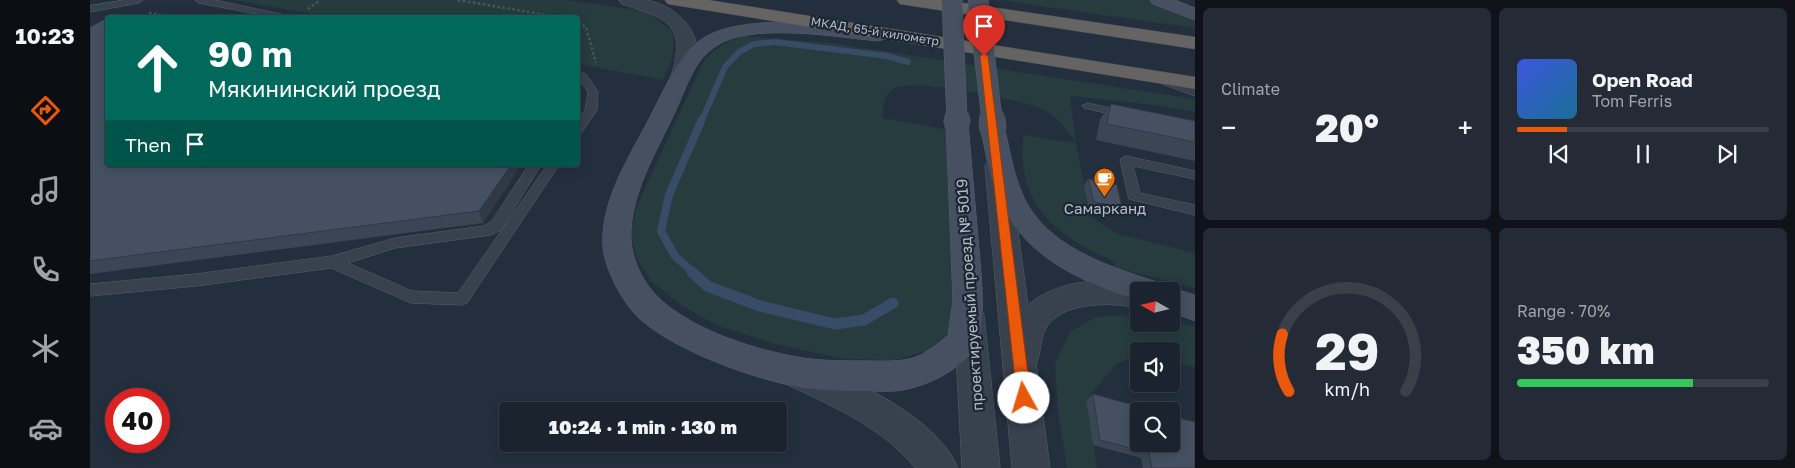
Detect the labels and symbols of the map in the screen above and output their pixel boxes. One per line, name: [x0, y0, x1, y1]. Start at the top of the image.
pin: [963, 5, 1005, 56]
street label: МКАД, 65-й километр: [810, 13, 940, 49]
cafe icon: Самарканд: [1093, 167, 1117, 198]
street label: проектируемый проезд № 5019: [952, 178, 986, 412]
place label: Самарканд: [1064, 199, 1146, 217]
north arrow: [1130, 282, 1180, 332]
position arrow: [997, 371, 1049, 423]
speed limit sign: 40: [105, 388, 170, 453]

